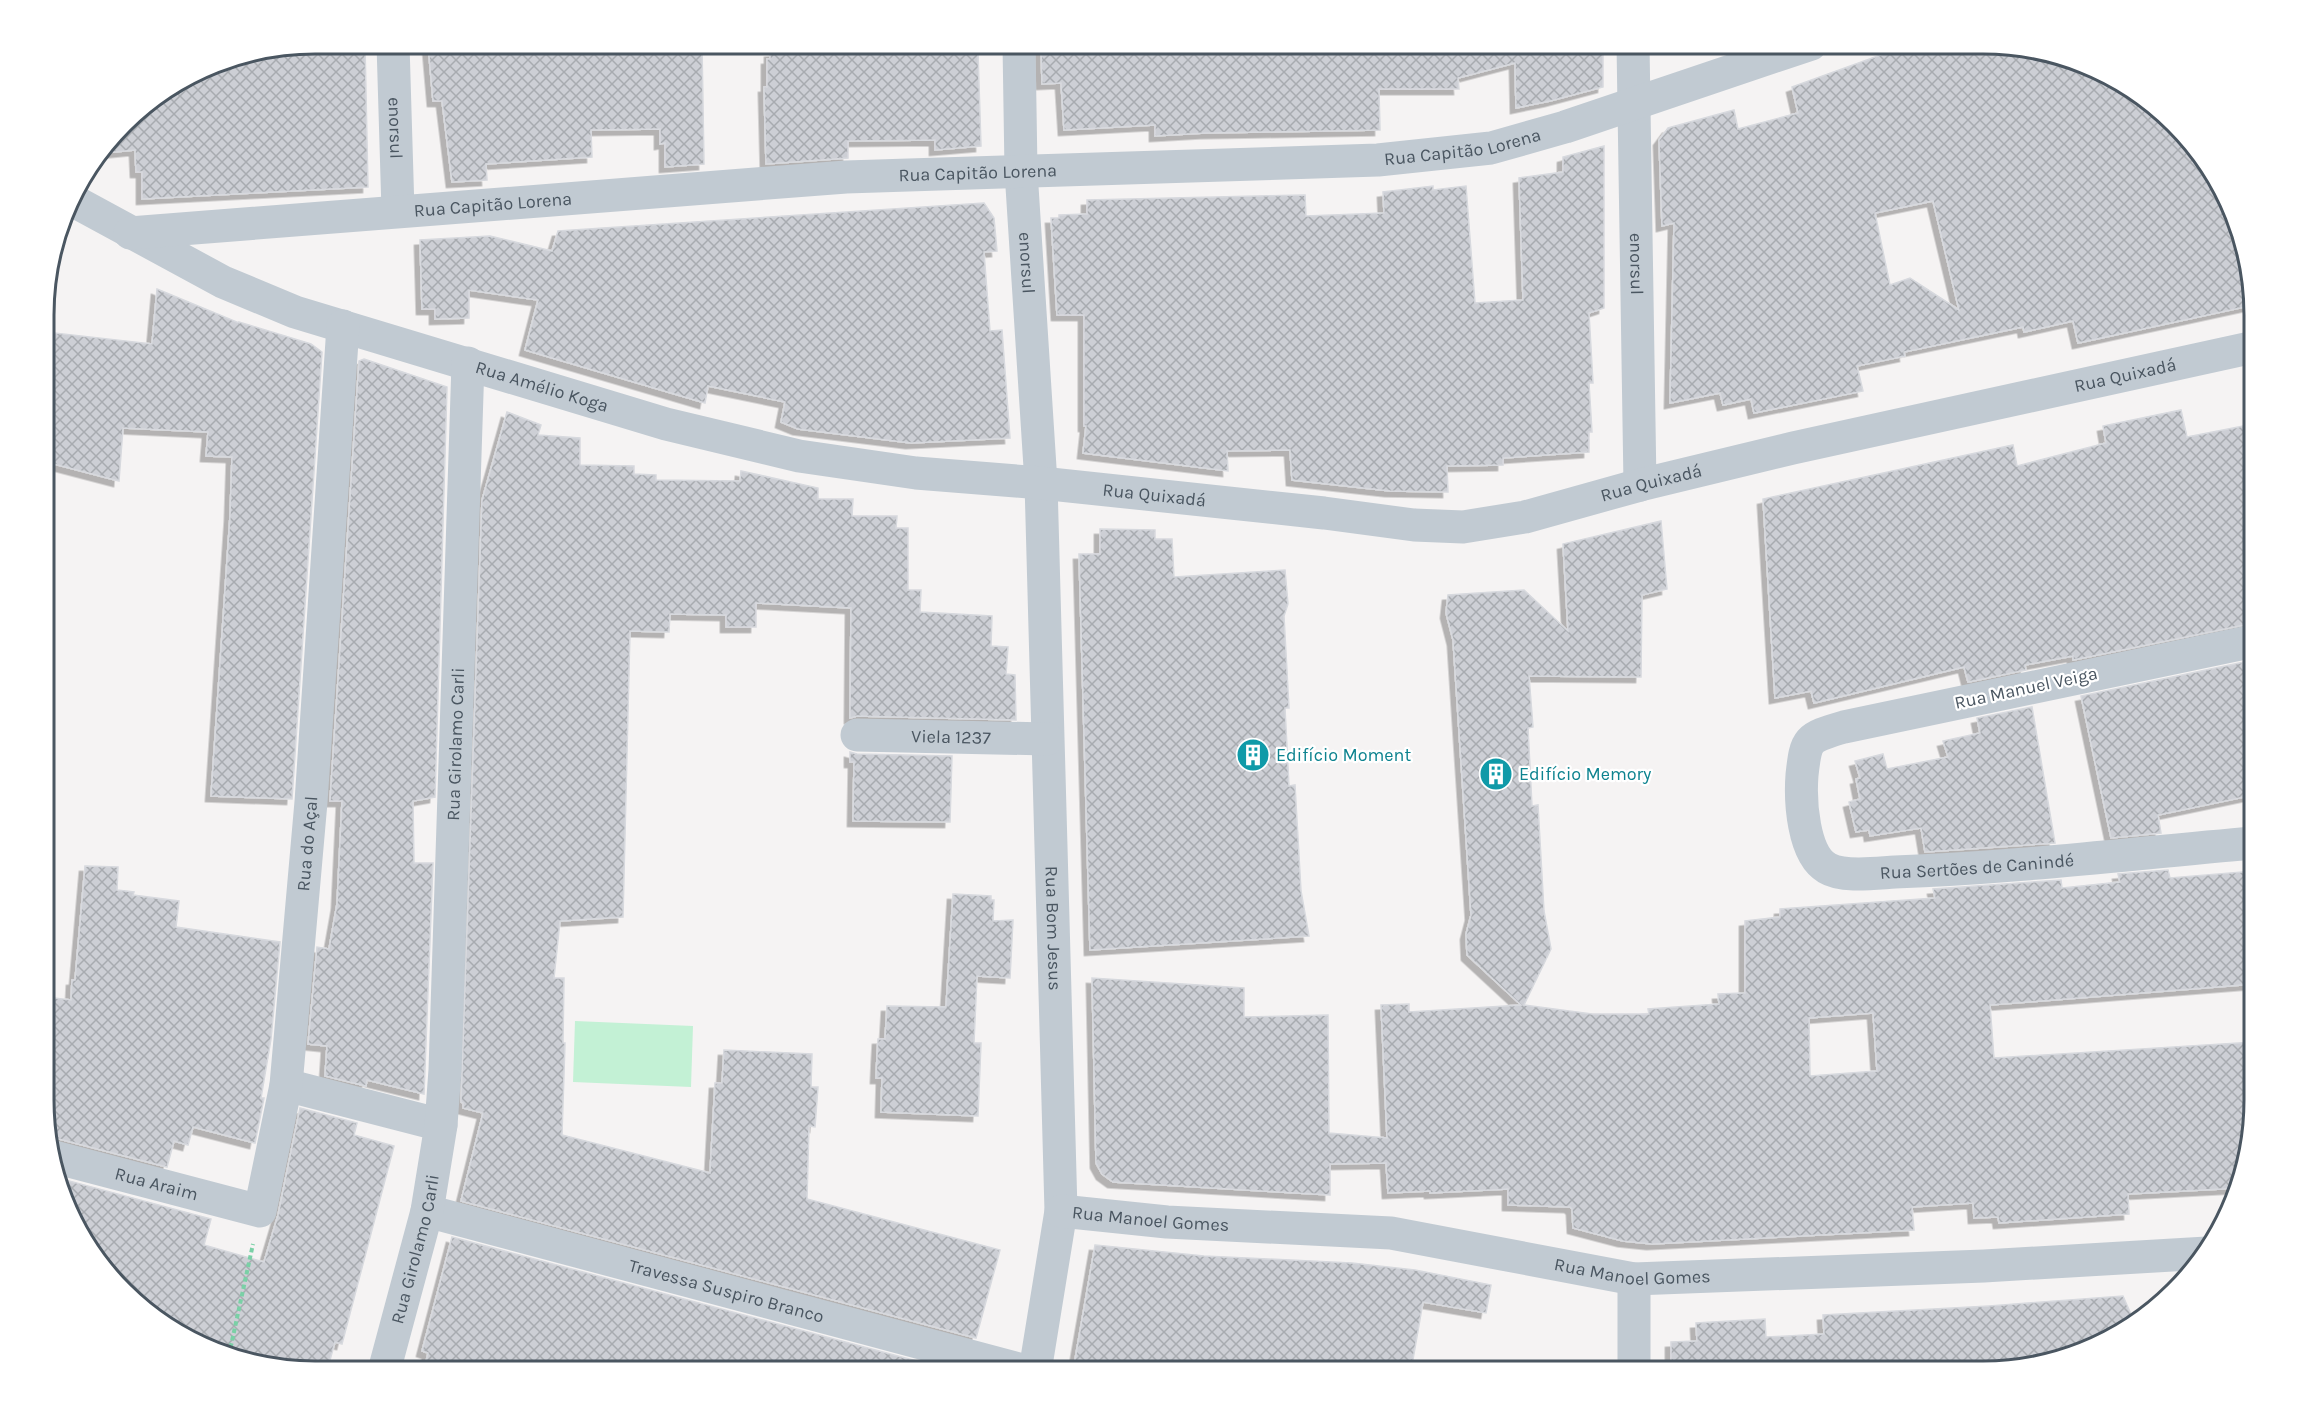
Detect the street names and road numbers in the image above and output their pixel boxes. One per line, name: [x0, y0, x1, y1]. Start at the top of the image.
street label: enorsul: [384, 97, 407, 159]
street label: Rua Capitão Lorena: [1383, 123, 1543, 170]
street label: Rua Capitão Lorena: [898, 159, 1057, 186]
street label: Rua Capitão Lorena: [413, 187, 573, 222]
street label: enorsul: [1014, 231, 1040, 294]
street label: enorsul: [1625, 233, 1648, 295]
street label: Rua Quixadá: [2072, 353, 2178, 397]
street label: Rua Amélio Koga: [473, 356, 611, 417]
street label: Rua Quixadá: [1598, 459, 1704, 506]
street label: Rua Quixadá: [1102, 479, 1207, 511]
street label: Rua Manuel Veiga: [1952, 662, 2100, 714]
street label: Rua Girolamo Carli: [442, 667, 469, 821]
street label: Viela 1237: [911, 725, 991, 749]
street label: Rua do Açal: [292, 795, 322, 892]
street label: Rua Sertões de Canindé: [1879, 849, 2075, 884]
street label: Rua Bom Jesus: [1041, 866, 1066, 991]
street label: Rua Araim: [113, 1162, 201, 1205]
street label: Rua Girolamo Carli: [386, 1173, 444, 1326]
street label: Rua Manoel Gomes: [1071, 1201, 1230, 1236]
street label: Rua Manoel Gomes: [1552, 1253, 1711, 1290]
street label: Travessa Suspiro Branco: [627, 1254, 826, 1328]

